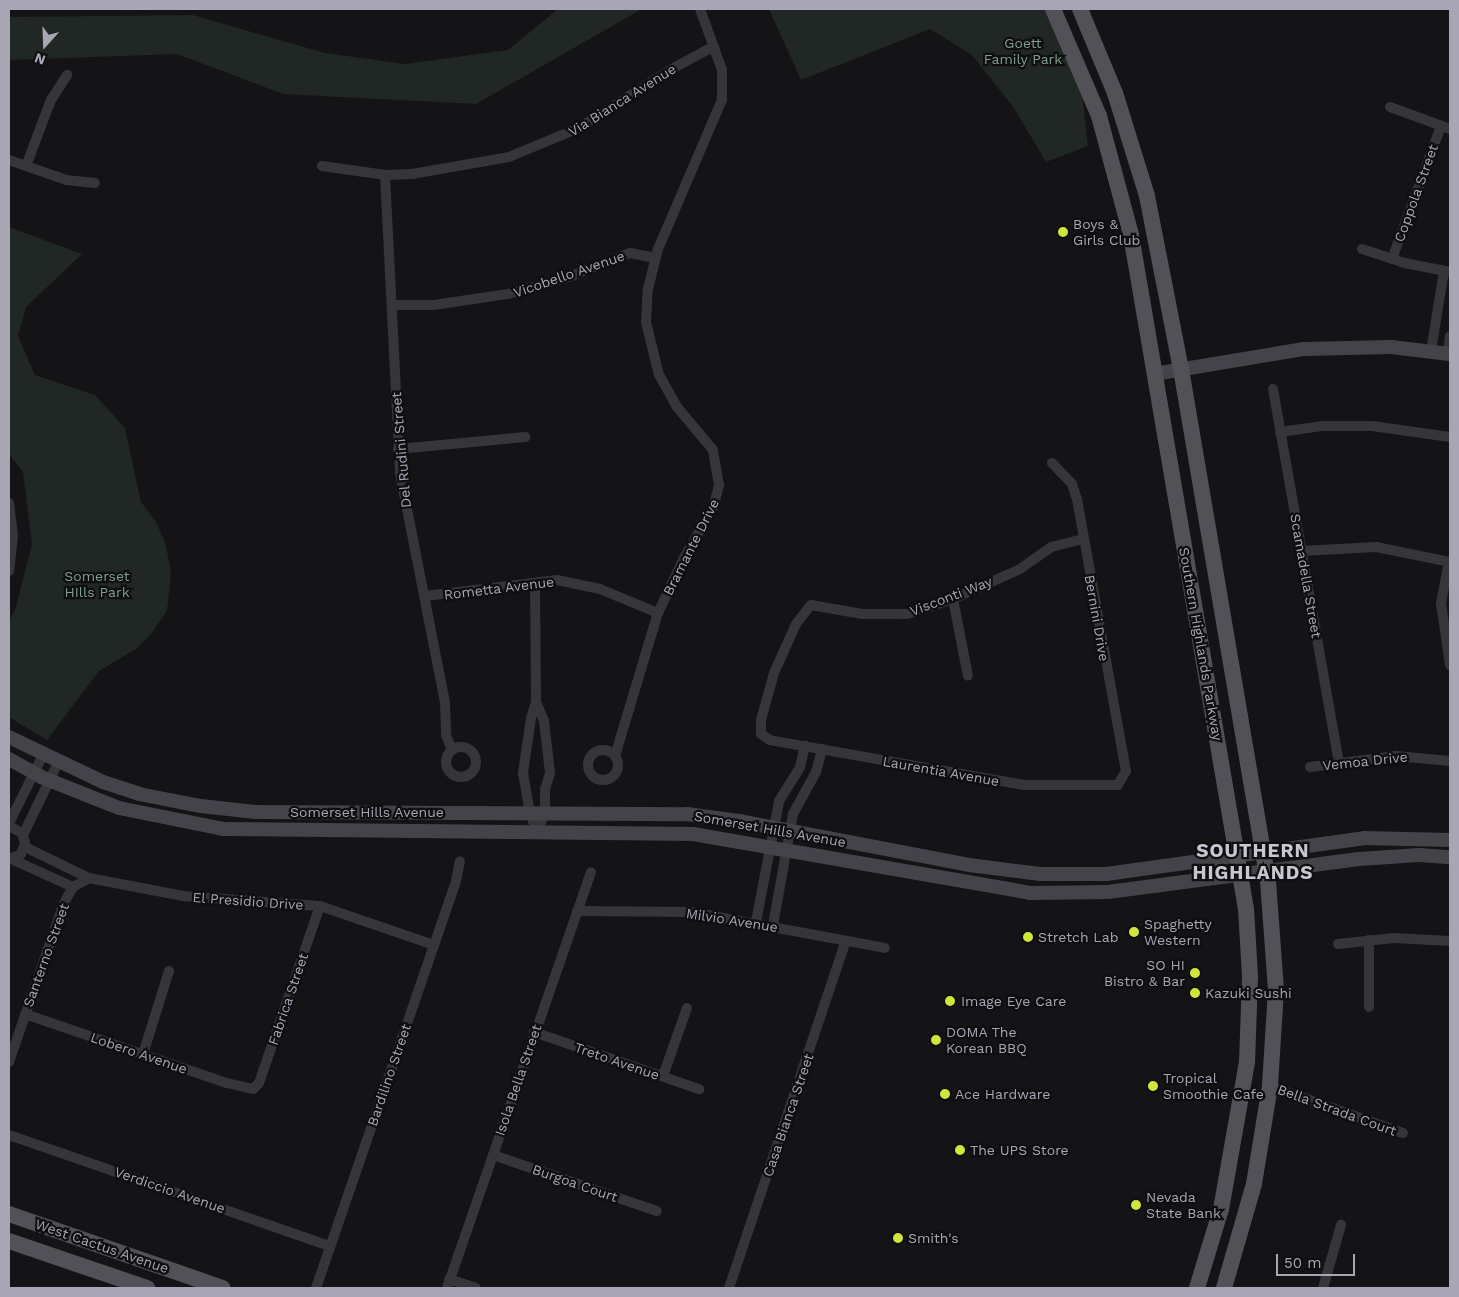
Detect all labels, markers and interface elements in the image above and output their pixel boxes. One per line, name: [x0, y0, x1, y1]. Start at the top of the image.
north arrow: [20, 20, 70, 70]
park label: Goett Family Park: [984, 35, 1062, 68]
text: N: [32, 50, 47, 68]
street label: Via Bianca Avenue: [565, 60, 679, 140]
street label: Coppola Street: [1390, 142, 1442, 244]
place label: Boys & Girls Club: [1073, 216, 1140, 248]
marker: Boys & Girls Club: [1057, 226, 1069, 238]
street label: Vicobello Avenue: [511, 247, 627, 301]
street label: Del Rudini Street: [388, 391, 414, 509]
street label: Bramante Drive: [659, 496, 723, 598]
street label: Scamadella Street: [1287, 512, 1325, 640]
street label: Southern Highlands Parkway: [1176, 546, 1226, 742]
park label: Somerset HIlls Park: [64, 568, 130, 600]
street label: Rometta Avenue: [443, 573, 555, 603]
street label: Visconti Way: [907, 573, 995, 619]
street label: Bernini Drive: [1081, 574, 1113, 662]
street label: Vemoa Drive: [1321, 748, 1409, 774]
street label: Laurentia Avenue: [881, 752, 1001, 790]
street label: Somerset Hills Avenue: [290, 804, 444, 820]
street label: Somerset Hills Avenue: [693, 807, 847, 851]
district label: SOUTHERN HIGHLANDS: [1191, 840, 1315, 884]
street label: El Presidio Drive: [192, 889, 304, 913]
street label: Santerno Street: [19, 901, 73, 1009]
street label: Milvio Avenue: [685, 904, 779, 936]
place label: Spaghetty Western: [1144, 916, 1212, 949]
marker: Spaghetty Western: [1128, 926, 1140, 938]
place label: Stretch Lab: [1038, 929, 1118, 945]
marker: Stretch Lab: [1022, 931, 1034, 943]
street label: Fabrica Street: [264, 951, 312, 1047]
place label: SO HI Bistro & Bar: [1104, 957, 1185, 990]
marker: SO HI Bistro & Bar: [1189, 967, 1201, 979]
place label: Kazuki Sushi: [1205, 985, 1292, 1001]
marker: Kazuki Sushi: [1189, 987, 1201, 999]
place label: Image Eye Care: [961, 993, 1066, 1009]
marker: Image Eye Care: [943, 994, 957, 1008]
street label: Bardilino Street: [364, 1022, 414, 1128]
street label: Isola Bella Street: [491, 1022, 545, 1138]
place label: DOMA The Korean BBQ: [946, 1024, 1027, 1056]
street label: Lobero Avenue: [88, 1029, 190, 1077]
marker: DOMA The Korean BBQ: [930, 1034, 942, 1046]
street label: Treto Avenue: [572, 1039, 662, 1083]
street label: Casa Bianca Street: [759, 1051, 817, 1179]
place label: Tropical Smoothie Cafe: [1163, 1070, 1264, 1102]
marker: Tropical Smoothie Cafe: [1147, 1080, 1159, 1092]
street label: Bella Strada Court: [1275, 1081, 1399, 1139]
place label: Ace Hardware: [955, 1086, 1050, 1102]
marker: Ace Hardware: [939, 1088, 951, 1100]
place label: The UPS Store: [970, 1142, 1069, 1158]
marker: The UPS Store: [954, 1144, 966, 1156]
street label: Burgoa Court: [530, 1160, 620, 1206]
street label: Verdiccio Avenue: [112, 1163, 228, 1217]
place label: Nevada State Bank: [1146, 1189, 1221, 1222]
marker: Nevada State Bank: [1130, 1199, 1142, 1211]
street label: West Cactus Avenue: [33, 1215, 171, 1277]
place label: Smith's: [908, 1230, 959, 1246]
marker: Smith's: [892, 1232, 904, 1244]
scale bar: [1279, 1244, 1358, 1276]
text: 50 m: [1284, 1254, 1321, 1272]

